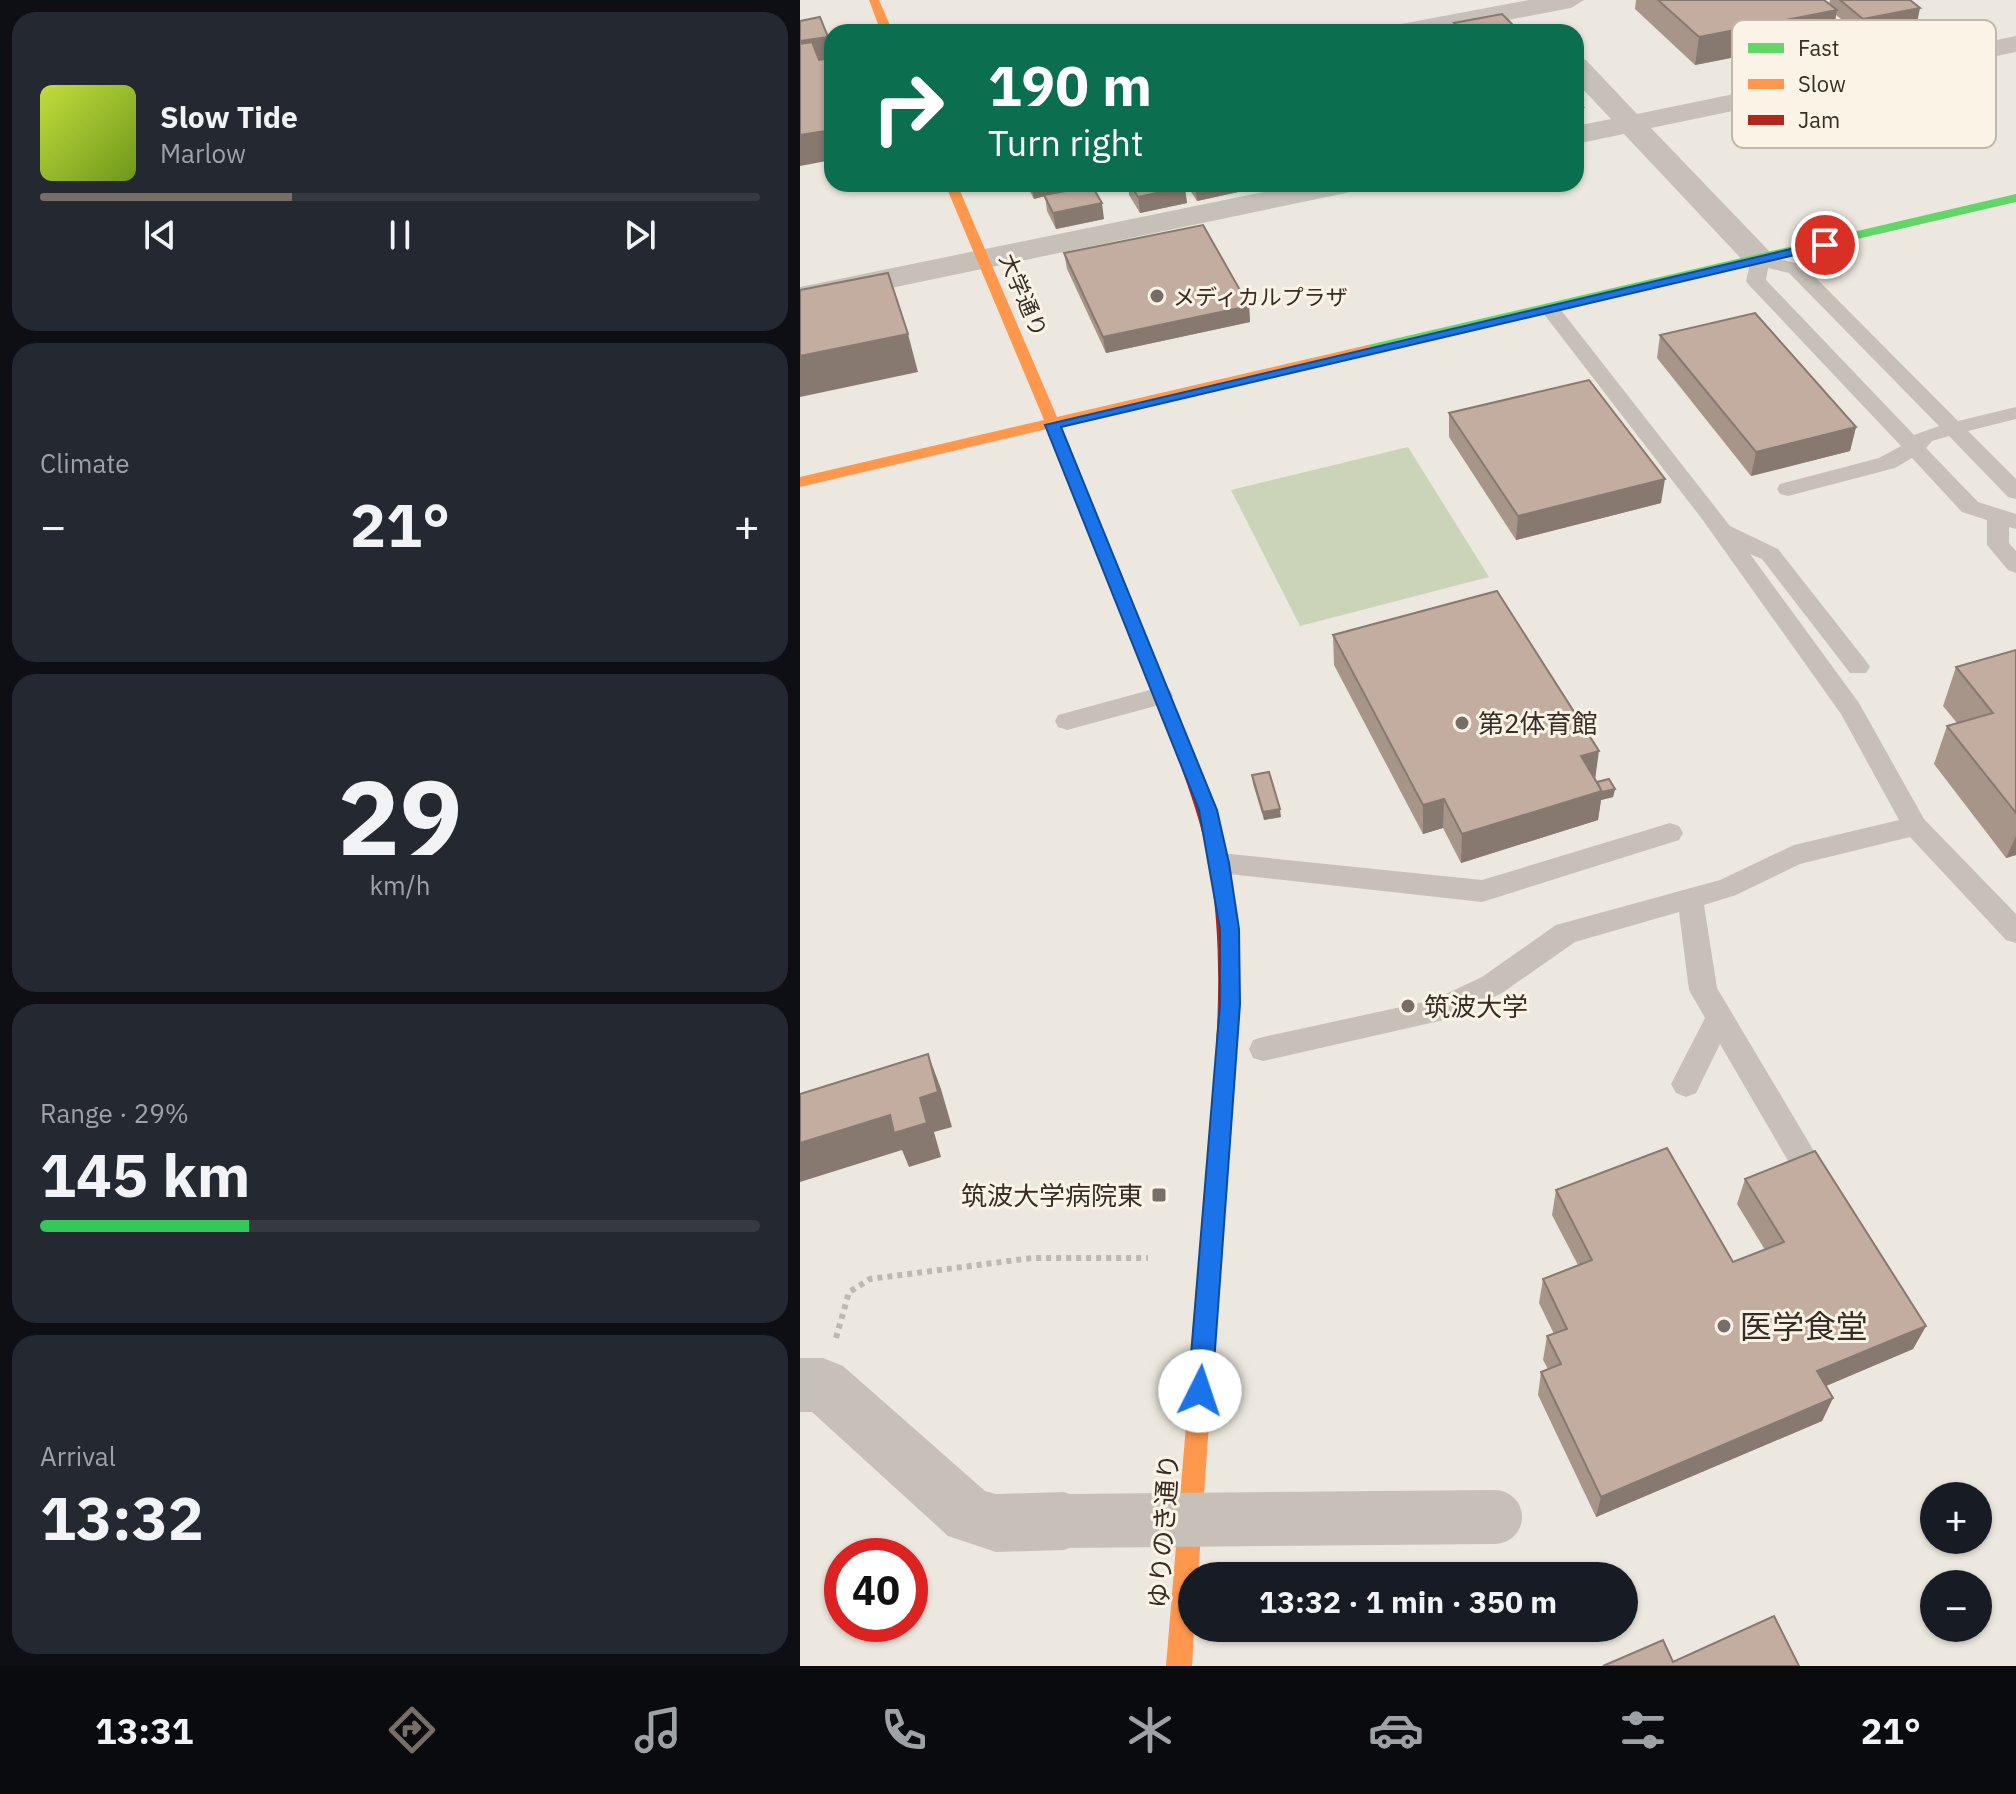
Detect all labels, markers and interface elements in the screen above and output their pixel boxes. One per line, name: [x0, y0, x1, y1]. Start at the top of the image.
legend: [1732, 20, 1996, 148]
text: Fast: [1798, 33, 1839, 62]
text: 190 m: [988, 49, 1152, 121]
icon: right: [856, 56, 960, 160]
text: Slow: [1798, 69, 1846, 98]
text: Slow Tide: [160, 97, 298, 136]
text: Jam: [1798, 105, 1840, 134]
text: Turn right: [988, 119, 1144, 166]
text: Marlow: [160, 136, 246, 170]
pin: [1791, 211, 1859, 279]
icon: previous: [138, 213, 182, 257]
icon: pause: [378, 213, 422, 257]
icon: next: [618, 213, 662, 257]
icon: arrive: [1803, 223, 1847, 267]
street label: 大学通り: [993, 249, 1055, 341]
place label: メディカルプラザ: [1173, 282, 1347, 311]
marker: メディカルプラザ: [1148, 287, 1166, 305]
text: Climate: [40, 446, 130, 480]
text: 21°: [350, 485, 450, 564]
text: −: [40, 497, 66, 554]
text: +: [734, 497, 760, 554]
place label: 第2体育館: [1478, 706, 1598, 740]
marker: 第2体育館: [1453, 714, 1471, 732]
text: 29: [338, 748, 462, 884]
text: km/h: [369, 868, 431, 902]
place label: 筑波大学: [1424, 989, 1528, 1023]
marker: 筑波大学: [1399, 997, 1417, 1015]
text: Range · 29%: [40, 1096, 189, 1130]
text: 145 km: [40, 1135, 250, 1214]
place label: 筑波大学病院東: [961, 1178, 1143, 1212]
marker: 筑波大学病院東: [1150, 1186, 1168, 1204]
place label: 医学食堂: [1740, 1305, 1868, 1347]
marker: 医学食堂: [1715, 1317, 1733, 1335]
position arrow: [1158, 1349, 1242, 1433]
text: Arrival: [40, 1439, 116, 1473]
street label: ゆりのき通り: [1141, 1452, 1185, 1610]
text: 13:32: [40, 1478, 204, 1557]
map controls: [1920, 1482, 1992, 1642]
button: +: [1920, 1482, 1992, 1554]
speed limit sign: 40: [824, 1538, 928, 1642]
button: −: [1920, 1570, 1992, 1642]
text: 13:32 · 1 min · 350 m: [1259, 1582, 1557, 1621]
icon: directions: [384, 1702, 440, 1758]
icon: music: [630, 1702, 686, 1758]
icon: phone: [876, 1702, 932, 1758]
icon: climate: [1122, 1702, 1178, 1758]
icon: car: [1368, 1702, 1424, 1758]
icon: filters: [1615, 1702, 1671, 1758]
text: 13:31: [95, 1707, 193, 1754]
text: 21°: [1861, 1707, 1921, 1754]

